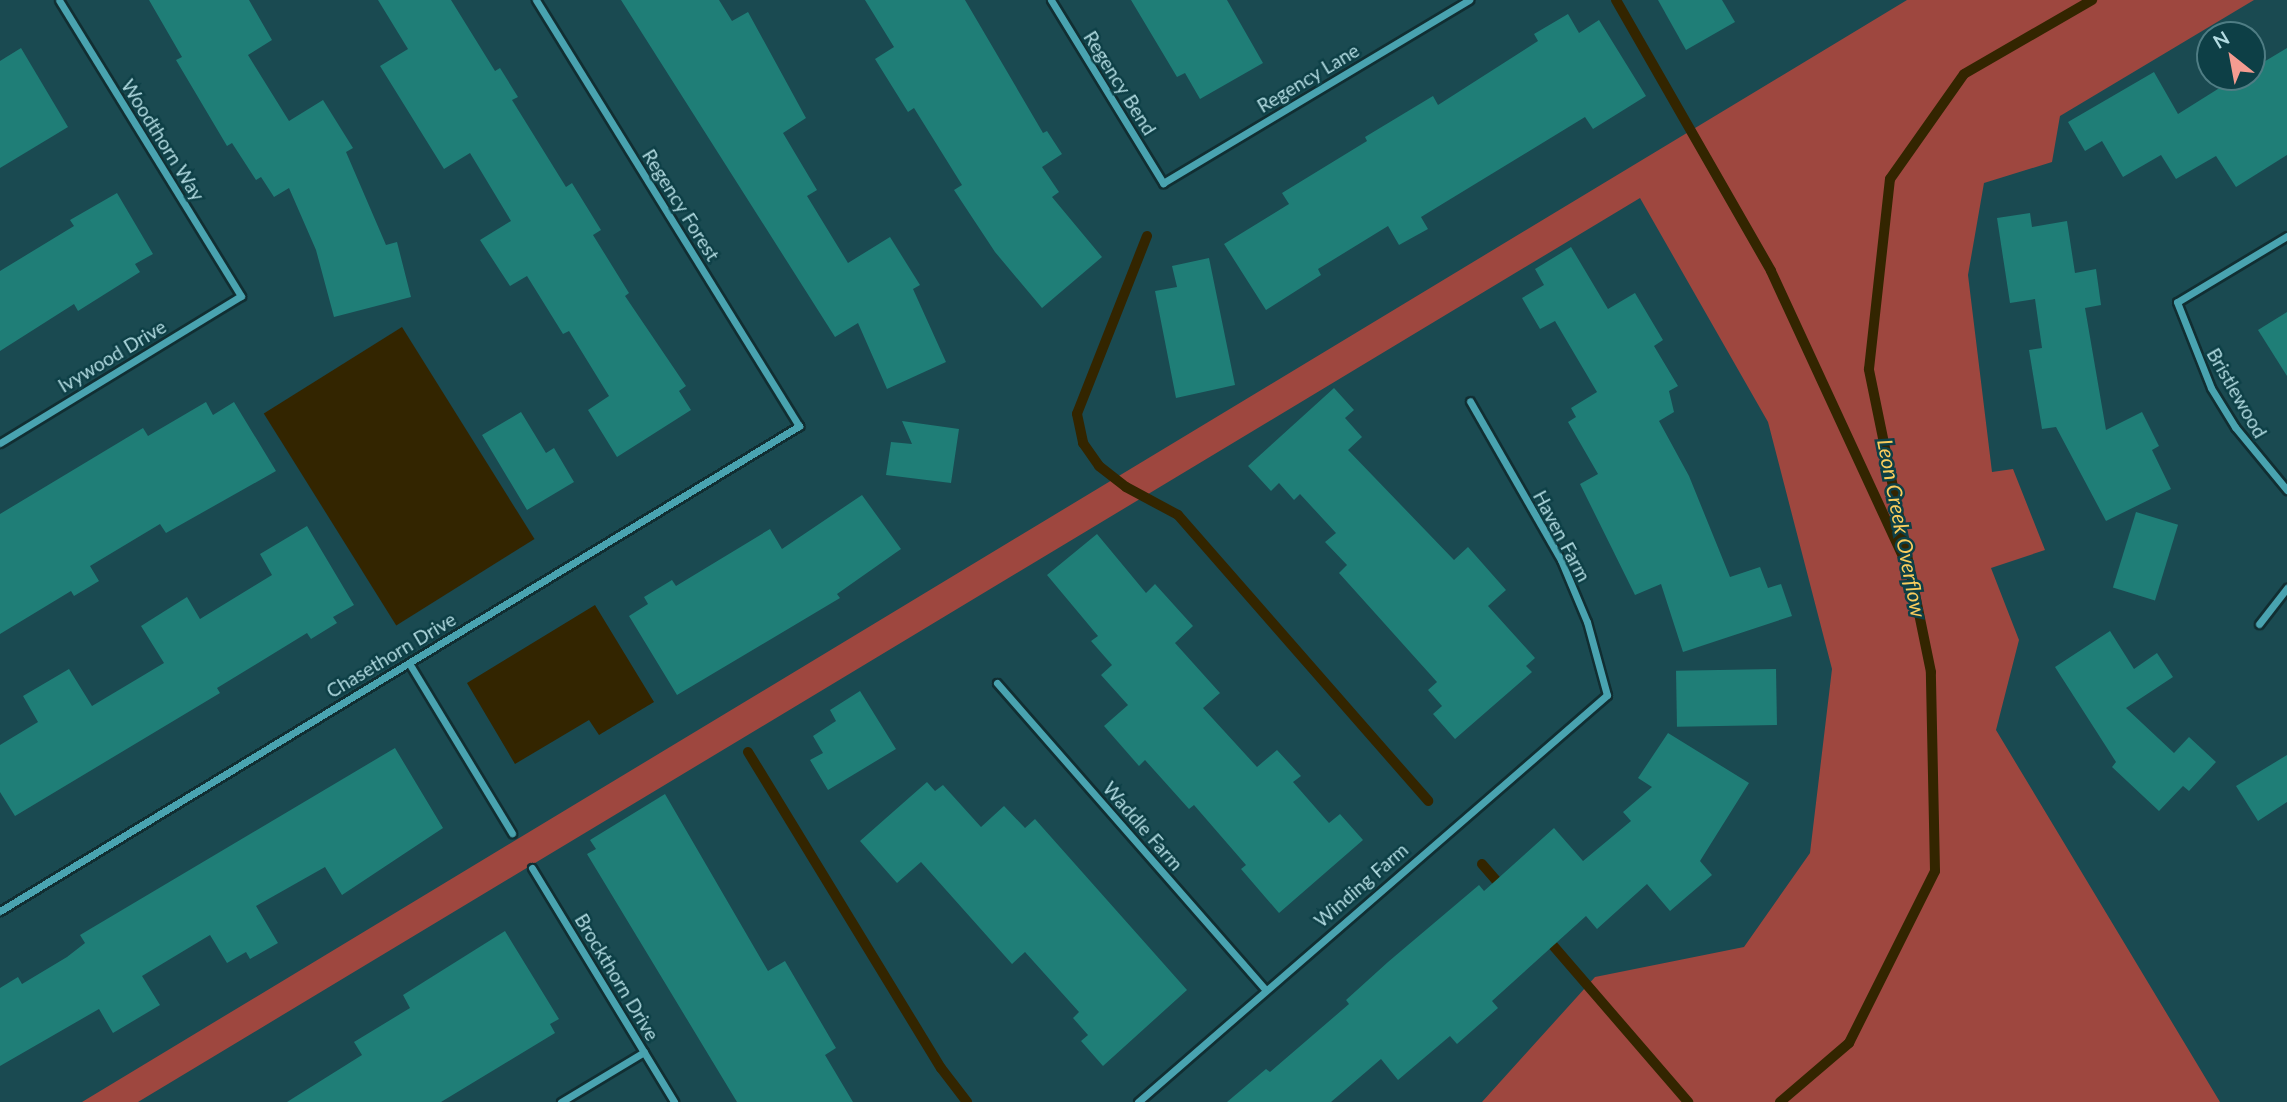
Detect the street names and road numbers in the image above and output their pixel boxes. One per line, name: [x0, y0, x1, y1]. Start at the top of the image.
street label: Regency Bend: [1079, 27, 1161, 139]
street label: Regency Lane: [1253, 39, 1363, 117]
street label: Woodthorn Way: [117, 75, 209, 205]
street label: Regency Forest: [637, 145, 725, 265]
street label: Ivywood Drive: [54, 315, 170, 397]
street label: Bristlewood: [2202, 344, 2272, 442]
street label: Haven Farm: [1528, 487, 1596, 585]
street label: Chasethorn Drive: [322, 607, 460, 703]
street label: Waddle Farm: [1098, 777, 1188, 875]
street label: Winding Farm: [1309, 838, 1413, 932]
street label: Brockthorn Drive: [570, 909, 664, 1045]

